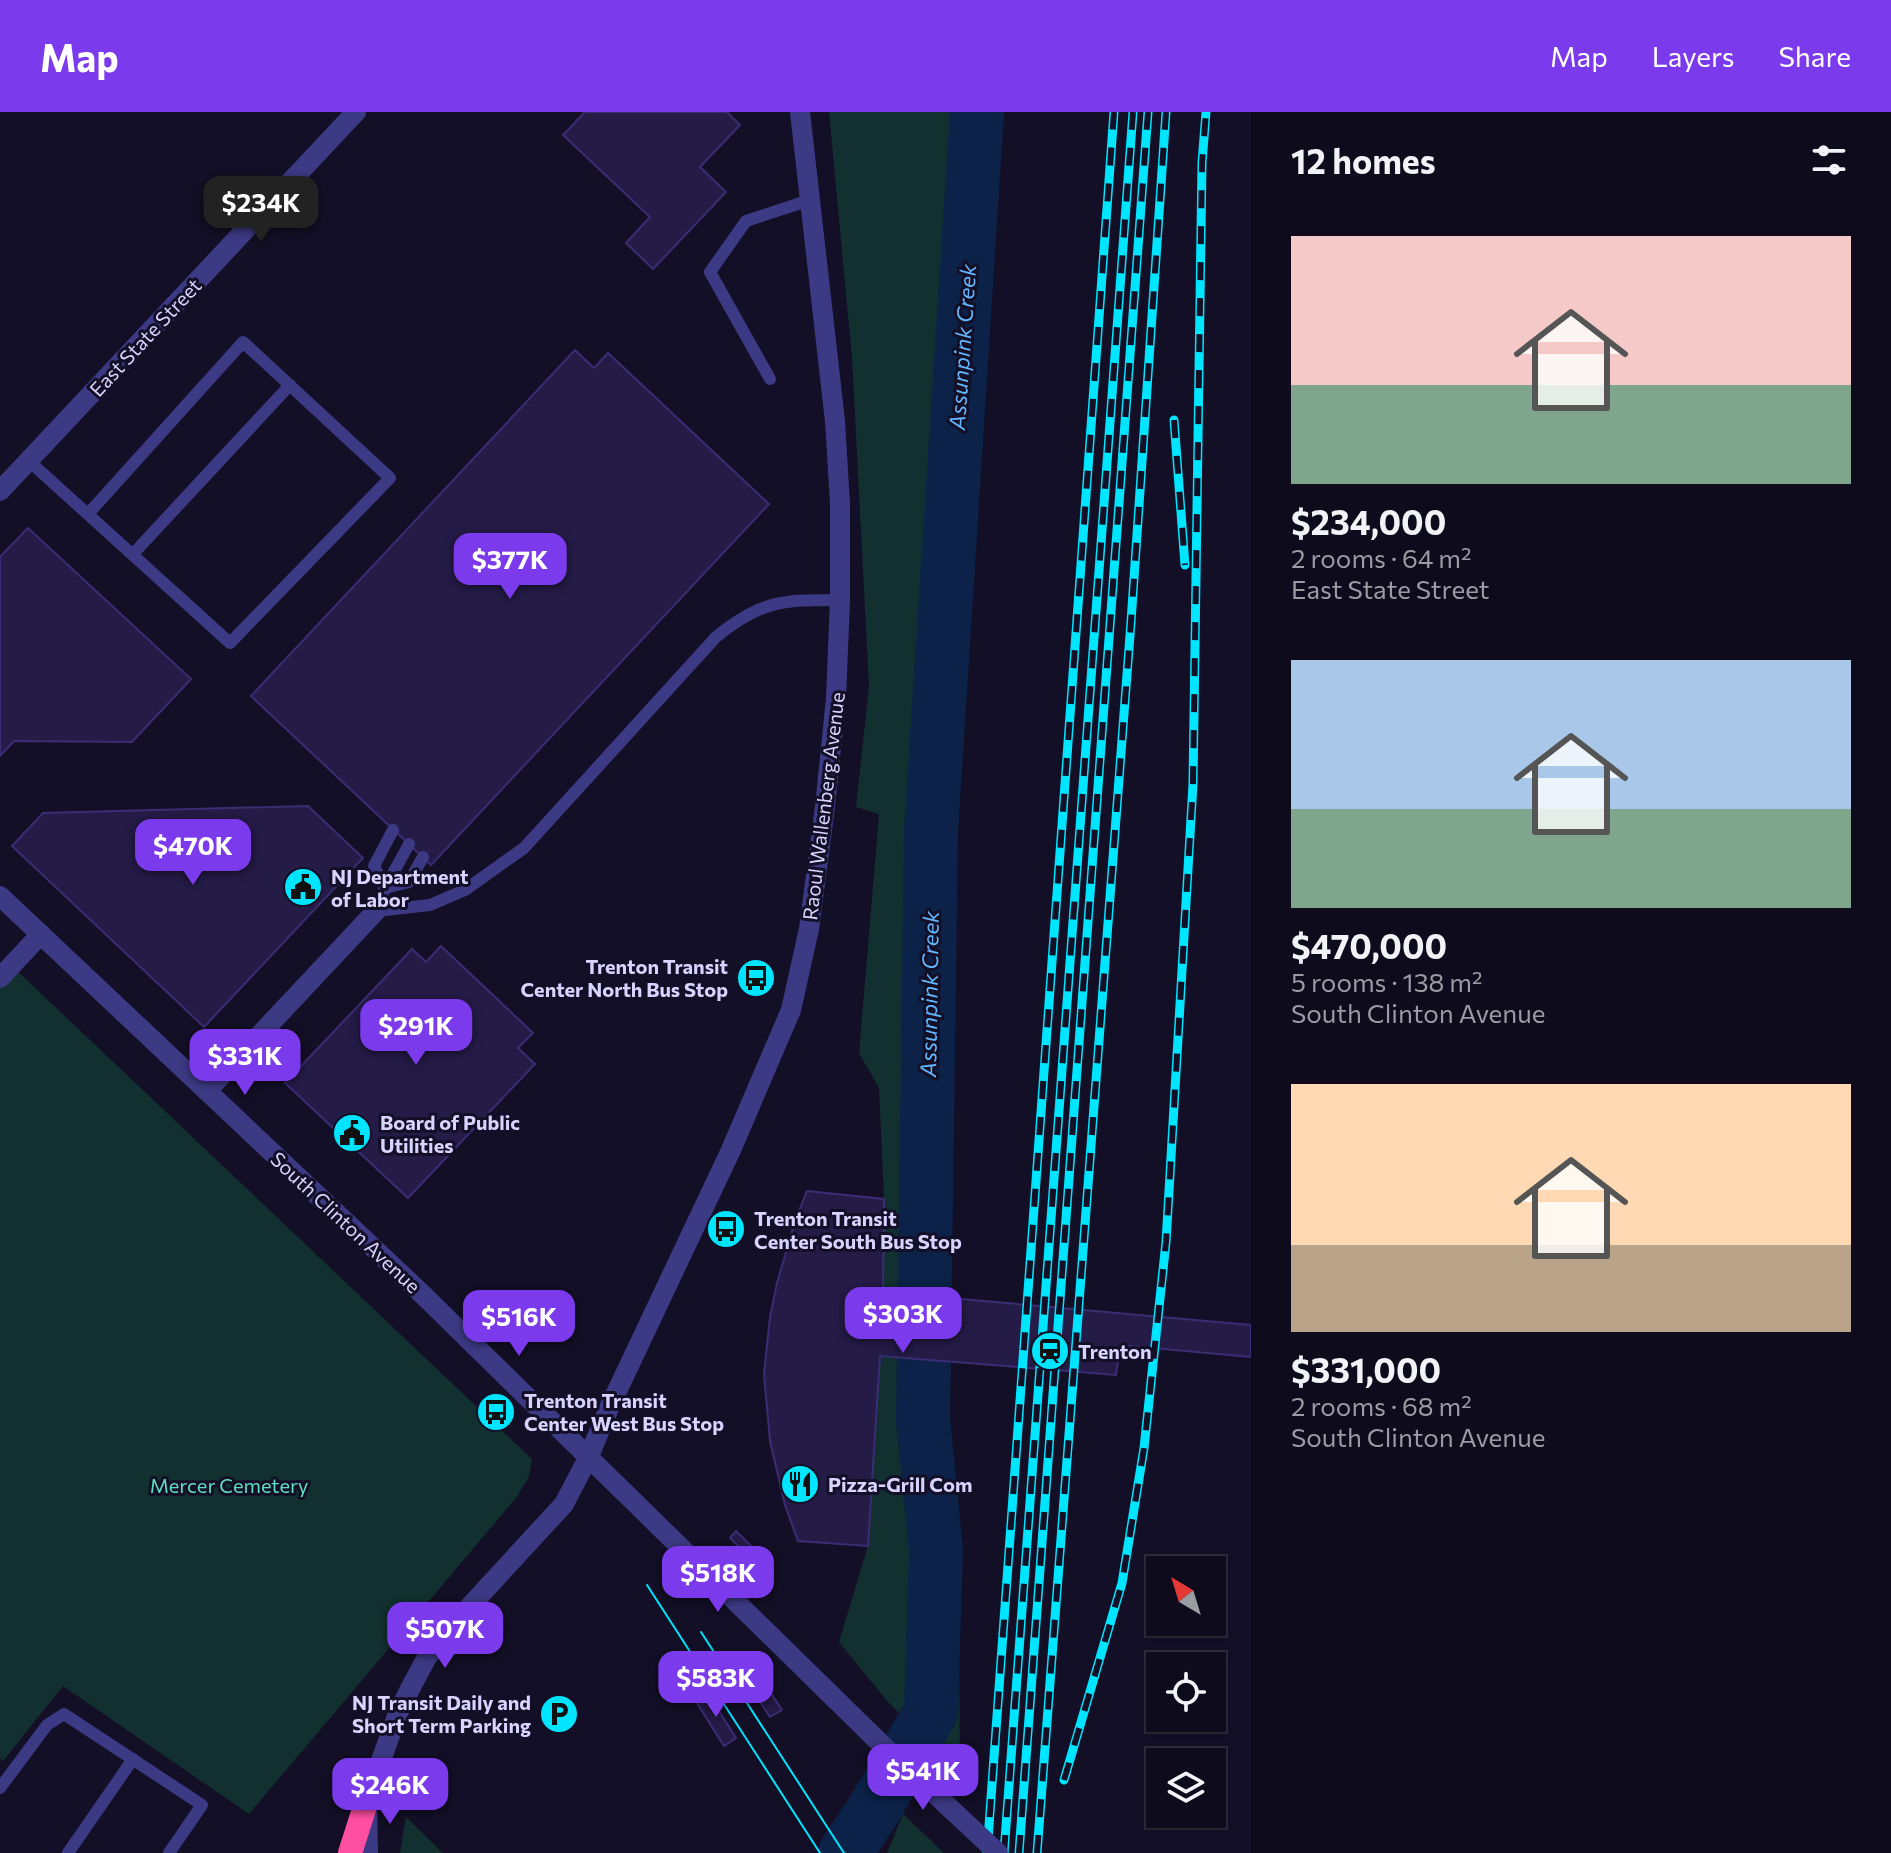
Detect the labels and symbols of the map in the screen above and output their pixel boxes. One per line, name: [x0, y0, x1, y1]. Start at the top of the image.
pin: $234K: [205, 176, 317, 244]
water label: Assunpink Creek: [943, 262, 981, 432]
street label: East State Street: [84, 273, 206, 401]
pin: $377K: [454, 533, 566, 601]
street label: Raoul Wallenberg Avenue: [797, 691, 849, 921]
pin: $470K: [137, 819, 249, 887]
place label: NJ Department of Labor: [331, 864, 469, 911]
public building icon: NJ Department of Labor: [282, 866, 324, 908]
water label: Assunpink Creek: [914, 910, 944, 1078]
place label: Trenton Transit Center North Bus Stop: [520, 954, 728, 1001]
bus stop icon: Trenton Transit Center North Bus Stop: [735, 957, 777, 999]
pin: $291K: [360, 999, 472, 1067]
pin: $331K: [189, 1029, 301, 1097]
place label: Board of Public Utilities: [380, 1110, 520, 1157]
public building icon: Board of Public Utilities: [331, 1112, 373, 1154]
street label: South Clinton Avenue: [266, 1146, 426, 1298]
place label: Trenton Transit Center South Bus Stop: [754, 1206, 962, 1253]
bus stop icon: Trenton Transit Center South Bus Stop: [705, 1208, 747, 1250]
pin: $303K: [847, 1287, 959, 1355]
pin: $516K: [463, 1290, 575, 1358]
station icon: Trenton: [1029, 1330, 1071, 1372]
place label: Trenton: [1078, 1339, 1152, 1363]
place label: Trenton Transit Center West Bus Stop: [524, 1388, 724, 1435]
bus stop icon: Trenton Transit Center West Bus Stop: [475, 1391, 517, 1433]
restaurant icon: Pizza-Grill Com: [779, 1463, 821, 1505]
place label: Pizza-Grill Com: [828, 1472, 972, 1496]
park label: Mercer Cemetery: [150, 1473, 308, 1497]
pin: $518K: [662, 1546, 774, 1614]
north arrow: [1146, 1556, 1226, 1636]
pin: $507K: [389, 1602, 501, 1670]
pin: $583K: [660, 1651, 772, 1719]
place label: NJ Transit Daily and Short Term Parking: [352, 1690, 531, 1737]
parking icon: NJ Transit Daily and Short Term Parking: [538, 1693, 580, 1735]
pin: $541K: [867, 1744, 979, 1812]
pin: $246K: [334, 1758, 446, 1826]

